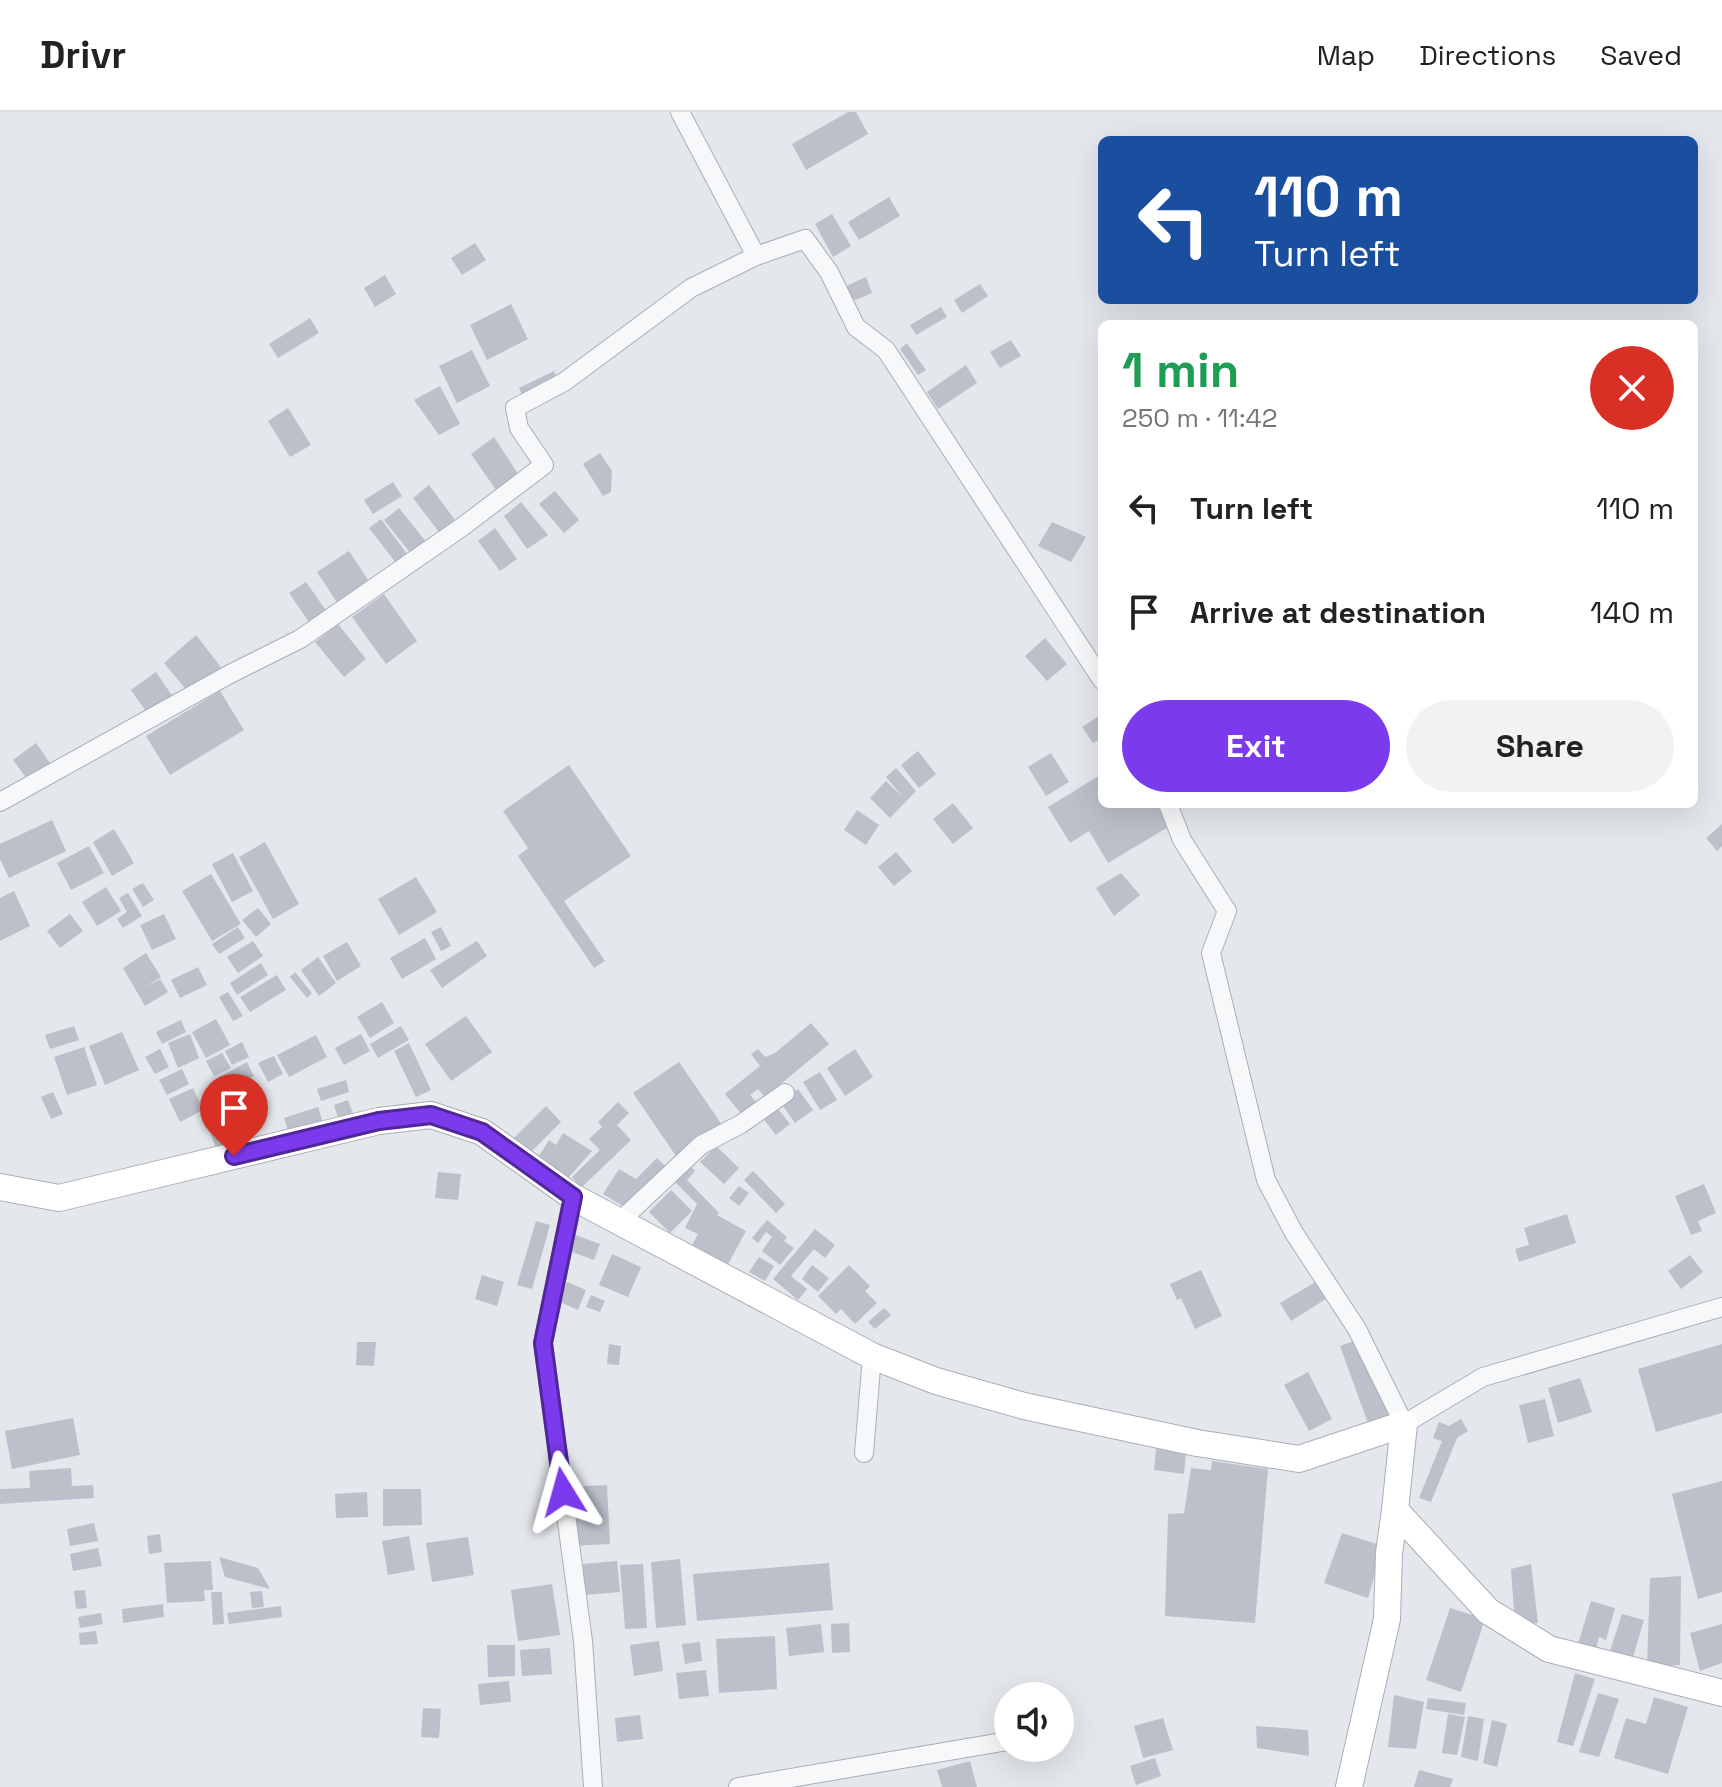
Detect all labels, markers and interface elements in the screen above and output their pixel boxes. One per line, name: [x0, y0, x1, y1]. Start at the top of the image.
text: Drivr: [40, 31, 126, 79]
text: Map: [1317, 37, 1375, 73]
text: Directions: [1419, 37, 1556, 73]
text: Saved: [1600, 37, 1682, 73]
text: 110 m: [1254, 161, 1403, 232]
icon: left: [1122, 168, 1226, 272]
text: Turn left: [1254, 231, 1401, 277]
text: 1 min: [1122, 340, 1239, 401]
button: close: [1590, 346, 1674, 430]
text: 250 m · 11:42: [1122, 401, 1277, 435]
icon: left: [1122, 486, 1166, 530]
text: Turn left: [1190, 489, 1313, 528]
text: 110 m: [1596, 489, 1674, 528]
icon: arrive: [1122, 590, 1166, 634]
text: Arrive at destination: [1190, 593, 1486, 632]
text: 140 m: [1590, 593, 1674, 632]
button: Exit: [1122, 700, 1390, 792]
button: Share: [1406, 700, 1674, 792]
pin: [200, 1074, 268, 1156]
icon: arrive: [212, 1086, 256, 1130]
position arrow: [521, 1450, 605, 1534]
map controls: [994, 1682, 1074, 1762]
button: sound: [994, 1682, 1074, 1762]

